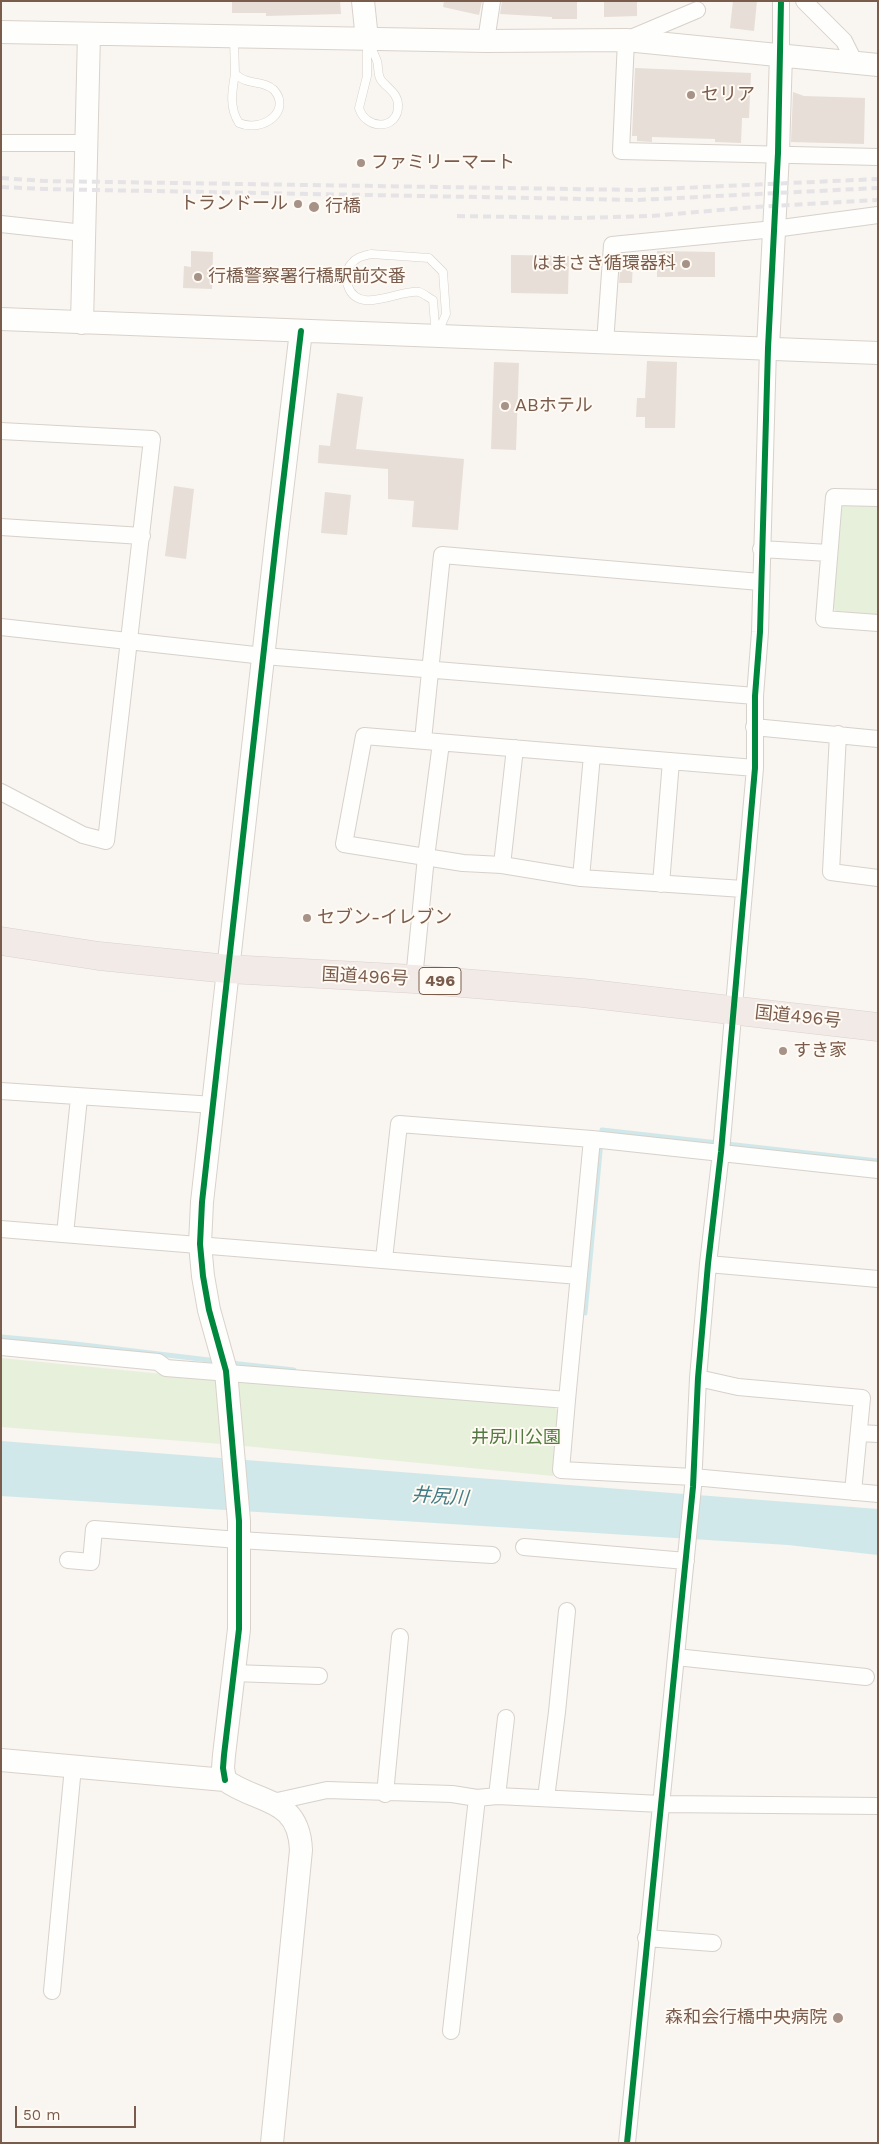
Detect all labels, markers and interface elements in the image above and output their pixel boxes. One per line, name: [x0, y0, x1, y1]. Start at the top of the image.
place label: セリア: [701, 84, 755, 106]
marker: セリア: [685, 89, 697, 101]
place label: ファミリーマート: [371, 152, 515, 174]
marker: ファミリーマート: [355, 157, 367, 169]
place label: トランドール: [180, 193, 288, 215]
place label: 行橋: [325, 196, 361, 218]
marker: トランドール: [292, 198, 304, 210]
marker: 行橋: [307, 200, 321, 214]
place label: はまさき循環器科: [532, 253, 676, 275]
marker: はまさき循環器科: [680, 258, 692, 270]
place label: 行橋警察署行橋駅前交番: [208, 266, 406, 288]
marker: 行橋警察署行橋駅前交番: [192, 271, 204, 283]
place label: ABホテル: [515, 395, 593, 417]
marker: ABホテル: [499, 400, 511, 412]
place label: セブン-イレブン: [317, 907, 452, 929]
marker: セブン-イレブン: [301, 912, 313, 924]
street label: 国道496号: [321, 964, 409, 990]
road number: 496: [419, 968, 461, 994]
street label: 国道496号: [754, 1002, 842, 1032]
place label: すき家: [793, 1040, 847, 1062]
marker: すき家: [777, 1045, 789, 1057]
park label: 井尻川公園: [471, 1427, 561, 1449]
water label: 井尻川: [411, 1484, 469, 1510]
place label: 森和会行橋中央病院: [665, 2007, 827, 2029]
marker: 森和会行橋中央病院: [831, 2011, 845, 2025]
scale bar: [18, 2096, 139, 2128]
text: 50 m: [23, 2106, 60, 2124]

